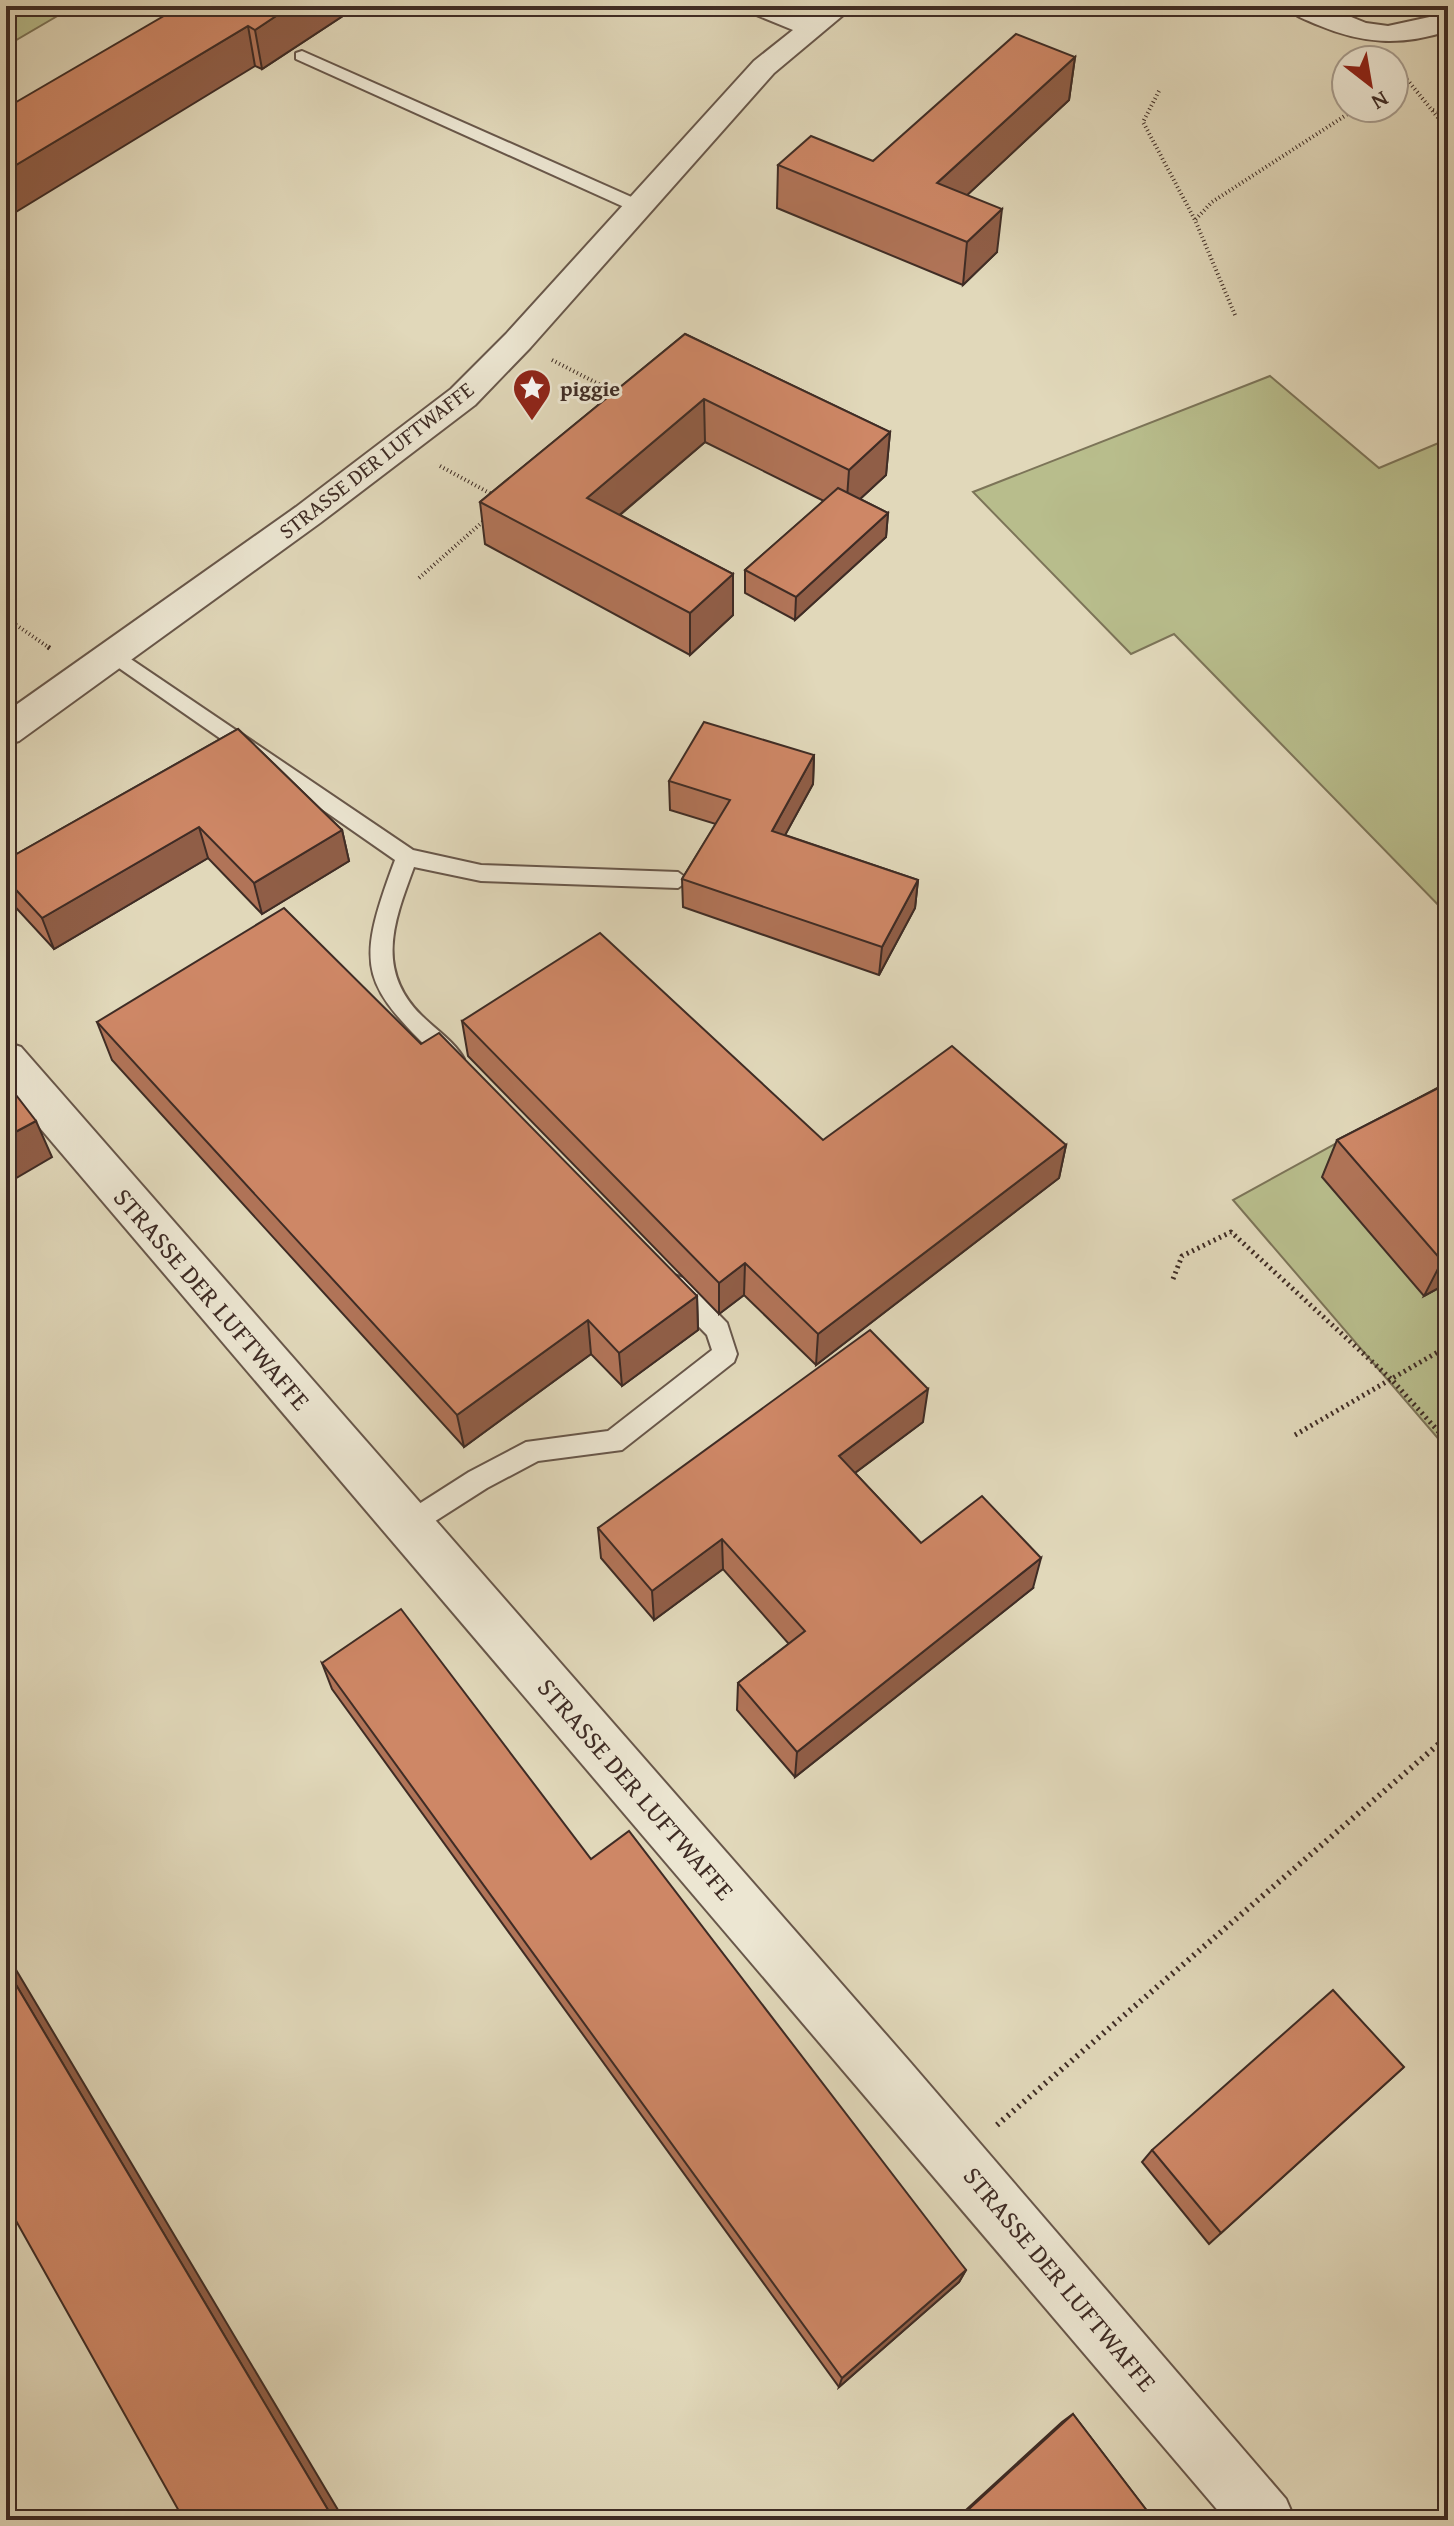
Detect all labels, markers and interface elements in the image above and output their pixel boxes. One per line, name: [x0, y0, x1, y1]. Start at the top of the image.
north arrow: [1330, 44, 1410, 124]
text: N: [1366, 84, 1395, 119]
place icon: piggie: [511, 367, 553, 422]
place label: piggie: [560, 372, 620, 404]
street label: STRASSE DER LUFTWAFFE: [272, 374, 480, 546]
street label: STRASSE DER LUFTWAFFE: [105, 1179, 320, 1418]
street label: STRASSE DER LUFTWAFFE: [529, 1669, 744, 1908]
street label: STRASSE DER LUFTWAFFE: [954, 2158, 1166, 2400]

